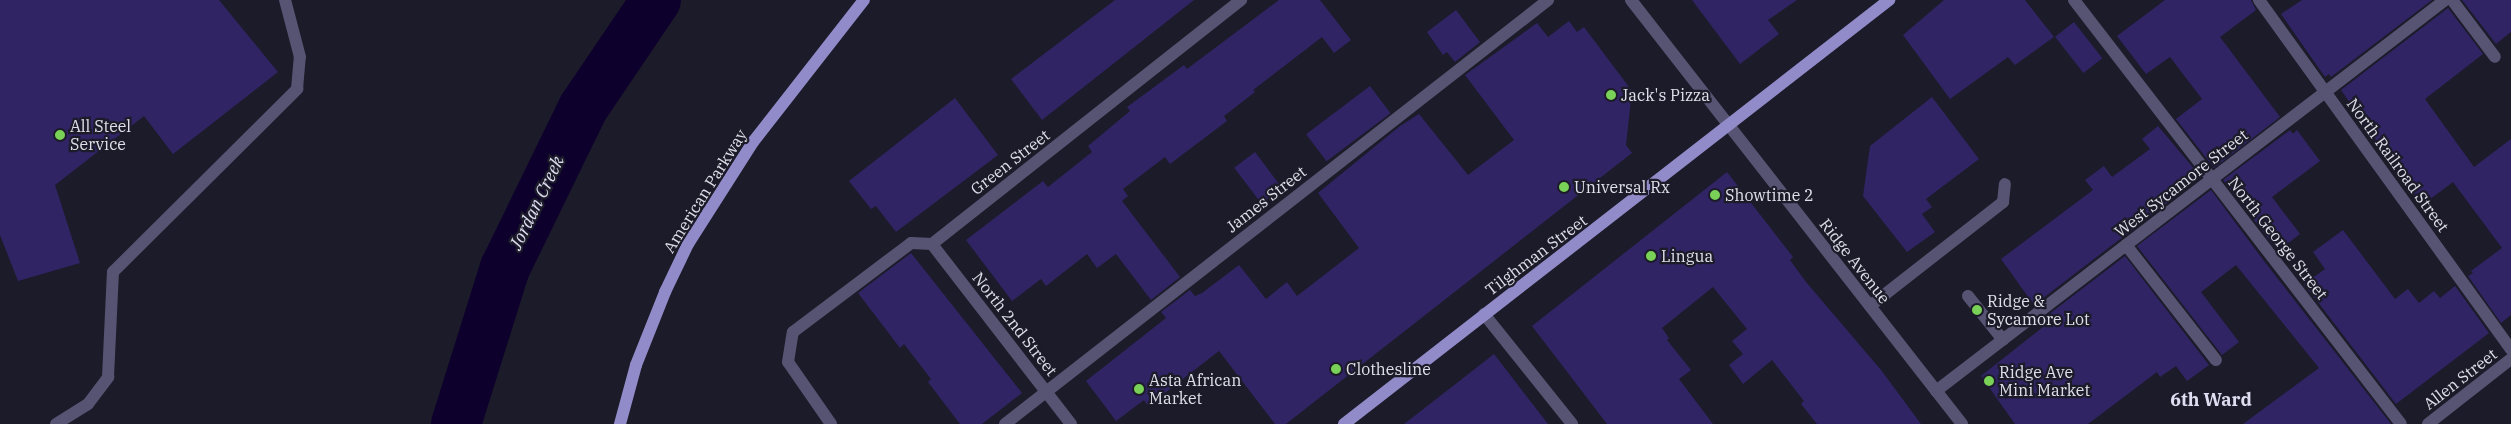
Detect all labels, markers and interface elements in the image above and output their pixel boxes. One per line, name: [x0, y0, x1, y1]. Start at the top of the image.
place label: Jack's Pizza: [1621, 85, 1710, 105]
marker: Jack's Pizza: [1605, 89, 1617, 101]
street label: North Railroad Street: [2343, 94, 2453, 236]
place label: All Steel Service: [70, 116, 131, 154]
street label: Green Street: [967, 125, 1053, 199]
street label: West Sycamore Street: [2111, 125, 2251, 241]
street label: American Parkway: [659, 126, 751, 256]
marker: All Steel Service: [54, 129, 66, 141]
water label: Jordan Creek: [505, 153, 569, 253]
street label: James Street: [1222, 162, 1310, 236]
street label: North George Street: [2224, 173, 2332, 303]
place label: Universal Rx: [1574, 177, 1670, 197]
marker: Universal Rx: [1558, 181, 1570, 193]
place label: Showtime 2: [1725, 185, 1814, 205]
marker: Showtime 2: [1709, 189, 1721, 201]
street label: Tilghman Street: [1482, 211, 1590, 299]
street label: Ridge Avenue: [1816, 215, 1894, 307]
place label: Lingua: [1661, 246, 1713, 266]
marker: Lingua: [1645, 250, 1657, 262]
street label: North 2nd Street: [969, 268, 1061, 380]
place label: Ridge & Sycamore Lot: [1987, 291, 2090, 329]
marker: Ridge & Sycamore Lot: [1971, 304, 1983, 316]
street label: Allen Street: [2419, 344, 2501, 414]
place label: Clothesline: [1346, 359, 1431, 379]
place label: Ridge Ave Mini Market: [1999, 362, 2090, 400]
marker: Clothesline: [1330, 363, 1342, 375]
place label: Asta African Market: [1149, 370, 1242, 408]
marker: Ridge Ave Mini Market: [1983, 375, 1995, 387]
marker: Asta African Market: [1133, 383, 1145, 395]
district label: 6th Ward: [2170, 389, 2252, 411]

